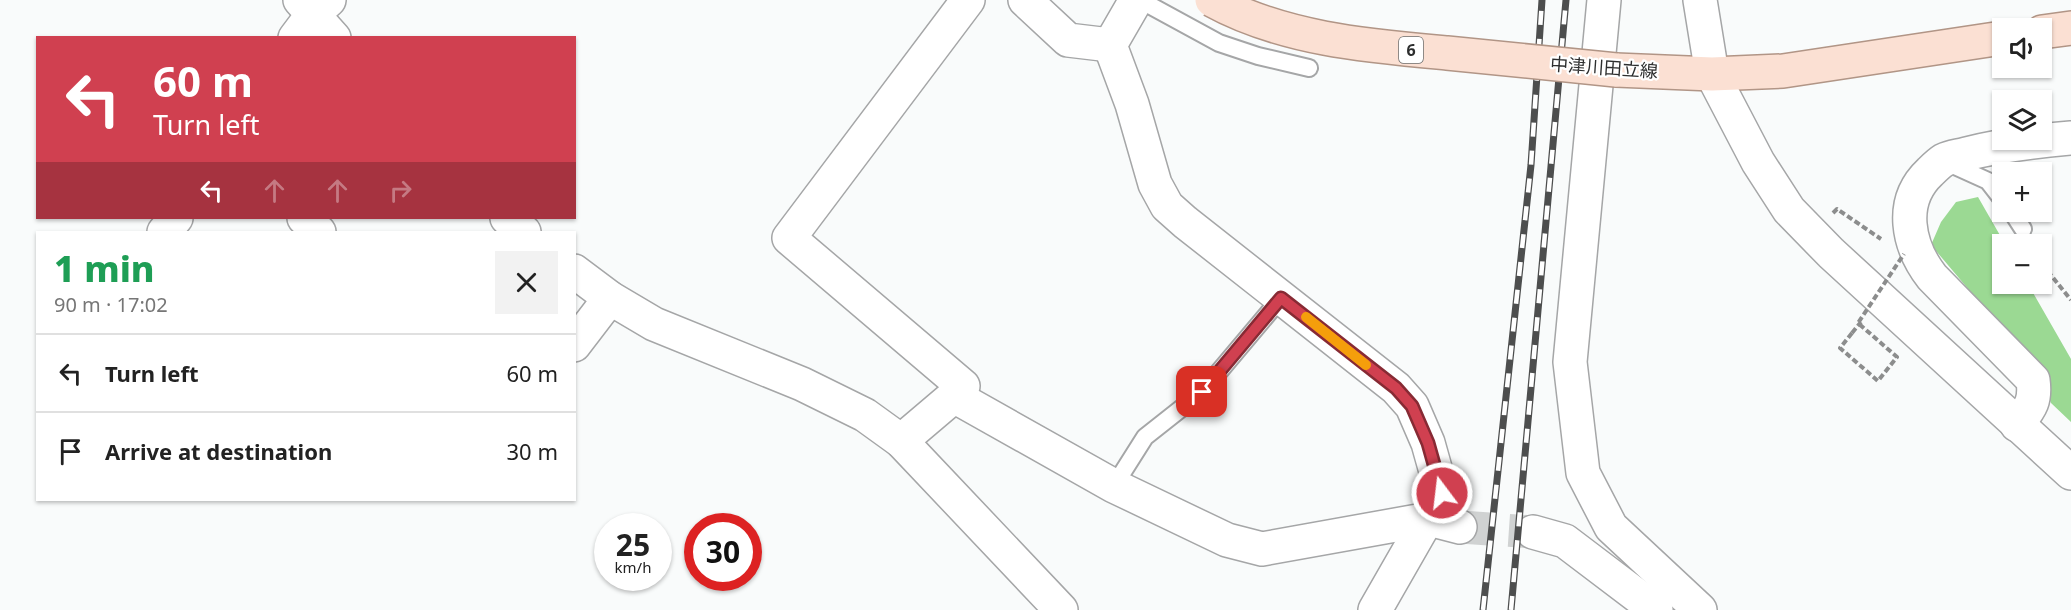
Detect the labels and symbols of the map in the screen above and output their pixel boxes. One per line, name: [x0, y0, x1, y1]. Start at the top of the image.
road number: 6: [1399, 37, 1423, 63]
street label: 中津川田立線: [1549, 51, 1659, 83]
pin: [1176, 366, 1227, 417]
position arrow: [1410, 461, 1474, 525]
speed limit sign: 30: [684, 513, 762, 591]

